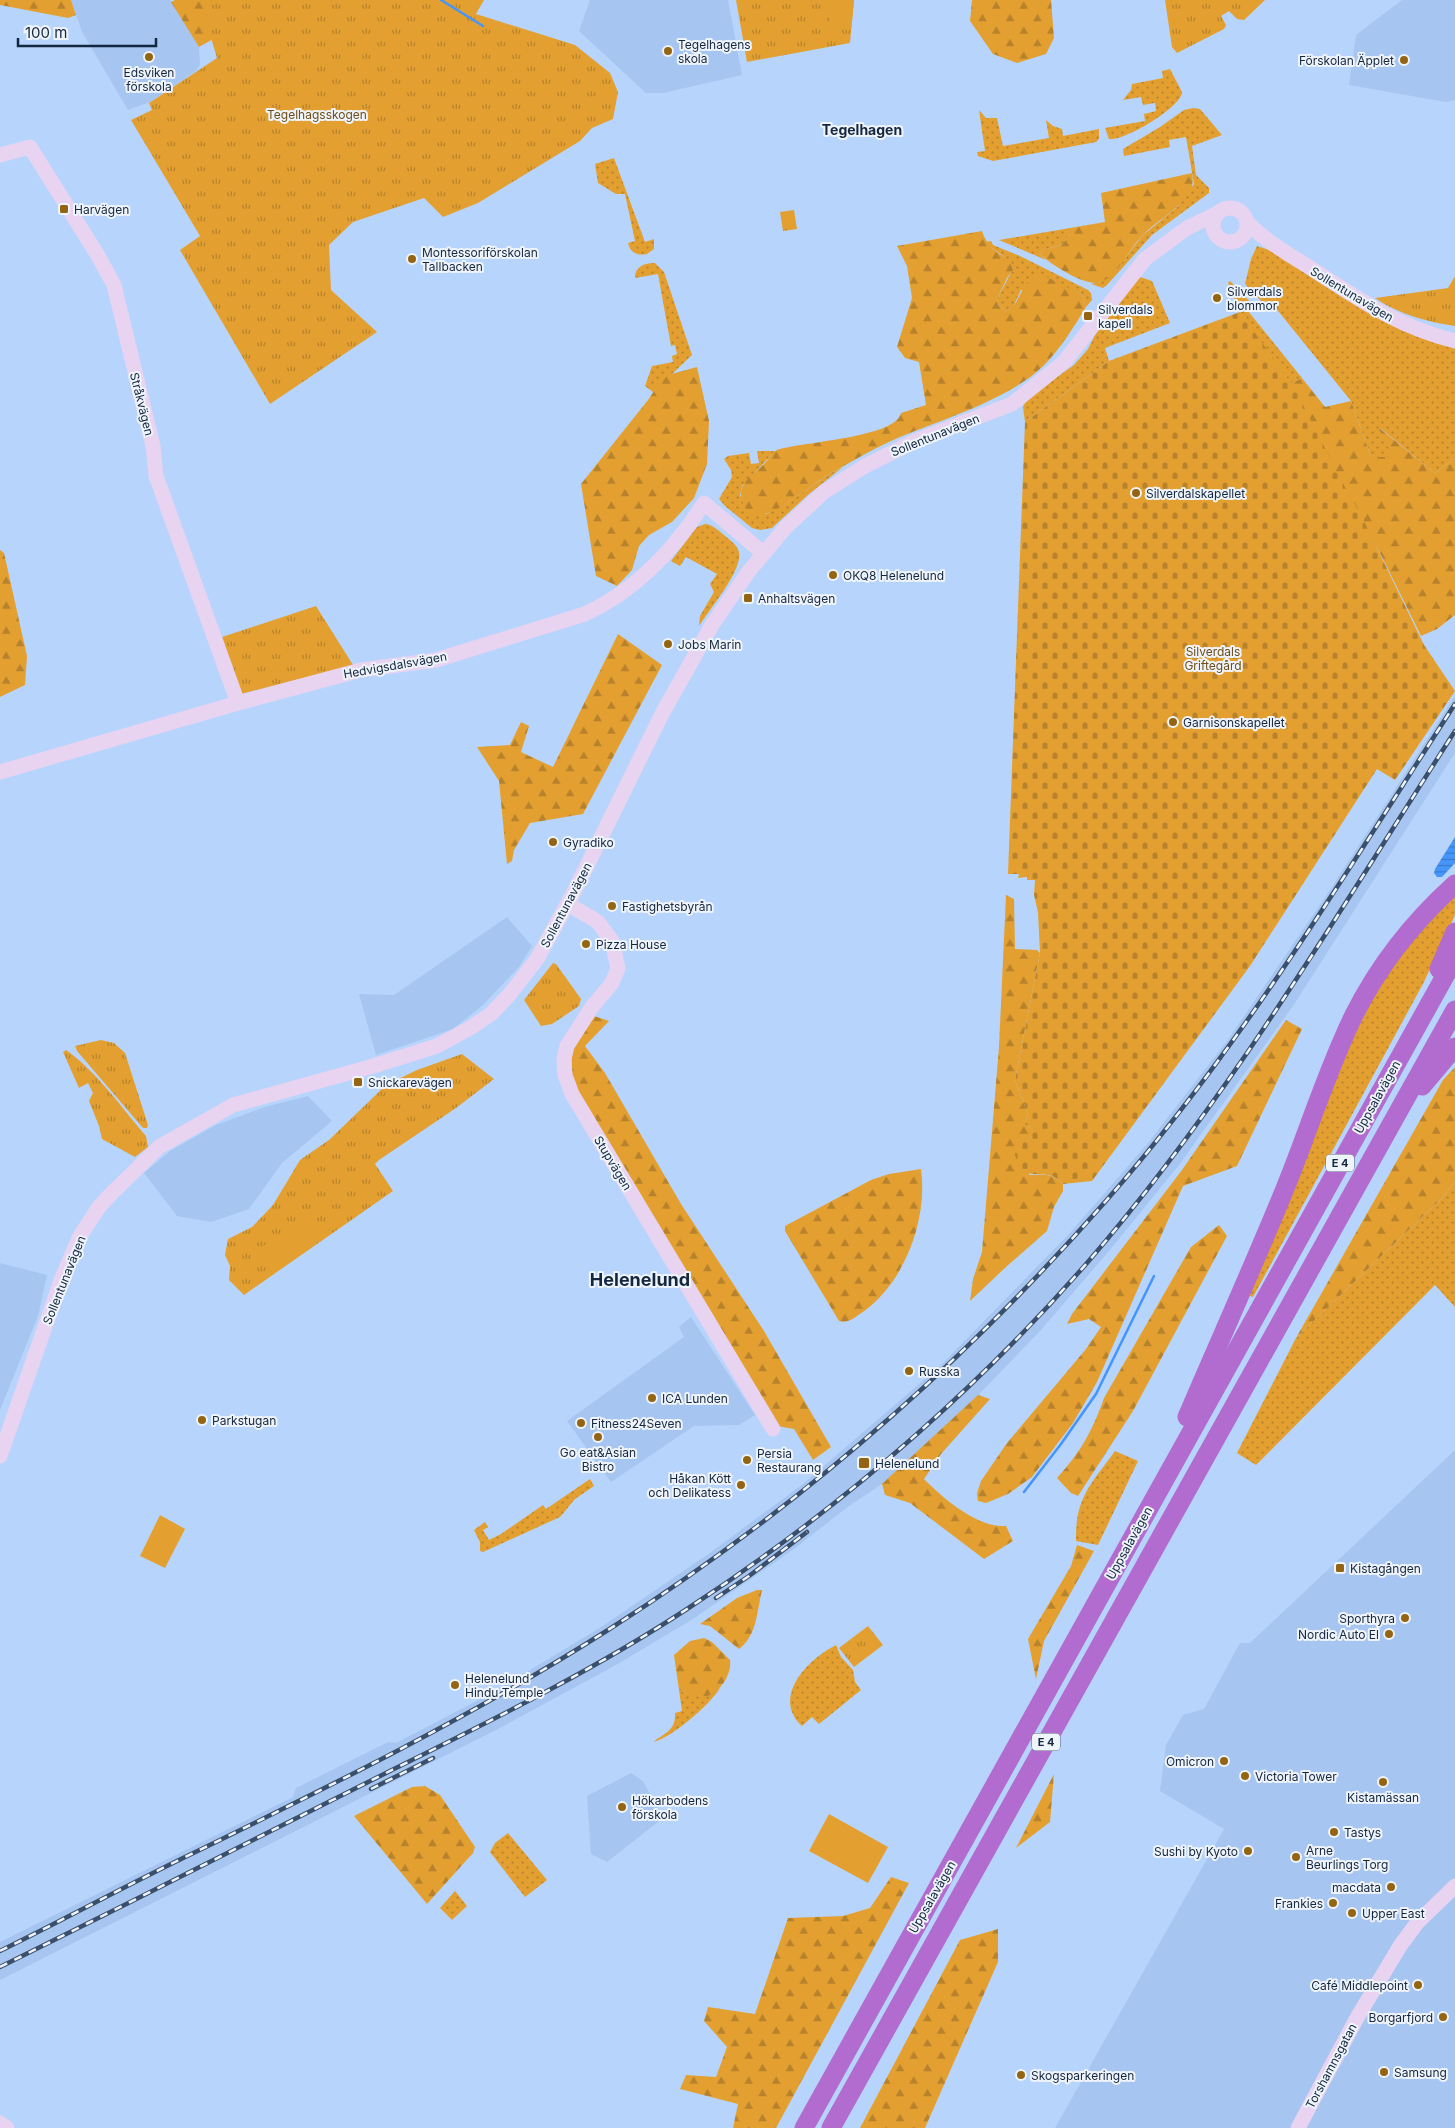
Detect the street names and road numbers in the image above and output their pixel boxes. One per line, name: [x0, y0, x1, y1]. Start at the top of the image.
street label: Sollentunavägen: [1308, 263, 1396, 325]
street label: Stråkvägen: [127, 371, 157, 437]
street label: Sollentunavägen: [888, 410, 982, 460]
street label: Hedvigsdalsvägen: [342, 649, 448, 681]
street label: Sollentunavägen: [537, 860, 595, 950]
street label: Uppsalavägen: [1351, 1058, 1403, 1136]
street label: Stupvägen: [591, 1133, 635, 1193]
road number: E 4: [1326, 1154, 1354, 1172]
street label: Sollentunavägen: [39, 1233, 89, 1327]
street label: Uppsalavägen: [1103, 1504, 1155, 1582]
road number: E 4: [1032, 1734, 1060, 1750]
street label: Uppsalavägen: [905, 1858, 959, 1936]
street label: Torshamnsgatan: [1302, 2021, 1360, 2111]

